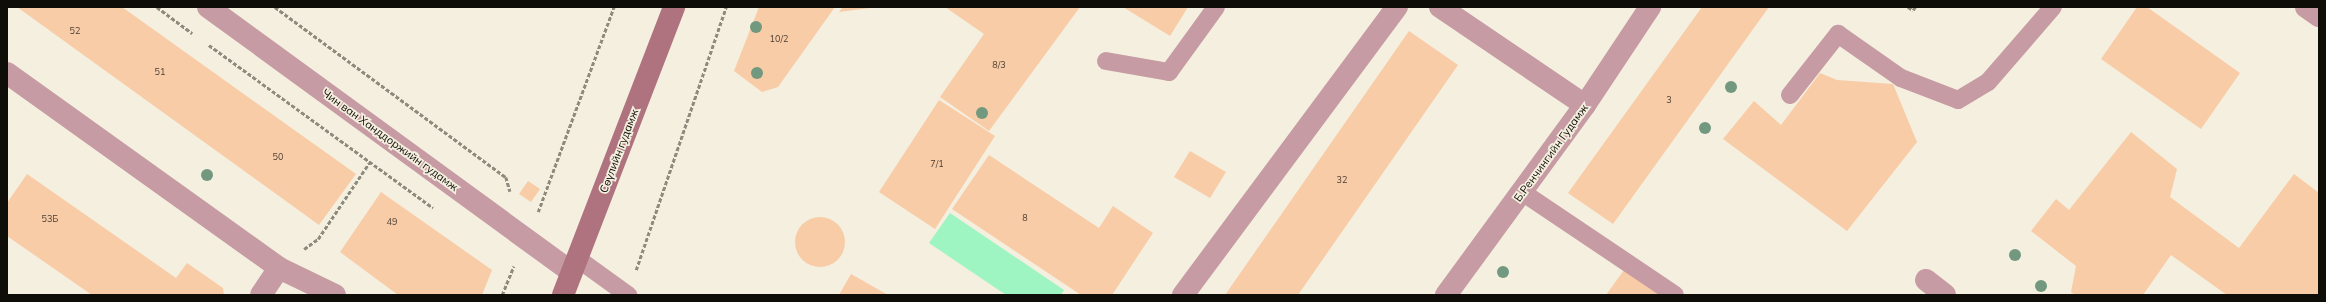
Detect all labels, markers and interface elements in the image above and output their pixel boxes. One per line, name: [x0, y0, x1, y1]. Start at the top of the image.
house number: 52: [70, 26, 80, 36]
house number: 10/2: [770, 34, 788, 44]
house number: 8/3: [992, 60, 1006, 70]
house number: 51: [155, 67, 165, 77]
street label: Чин ван Ханддоржийн гудамж: [320, 86, 460, 194]
house number: 3: [1666, 95, 1672, 105]
street label: Б.Ренчингийн Гудамж: [1511, 102, 1591, 204]
street label: Сөүлийн гудамж: [597, 107, 641, 195]
house number: 50: [273, 152, 283, 162]
house number: 7/1: [930, 159, 944, 169]
house number: 32: [1337, 175, 1347, 185]
house number: 8: [1022, 213, 1028, 223]
house number: 53Б: [42, 214, 58, 224]
house number: 49: [387, 217, 397, 227]

